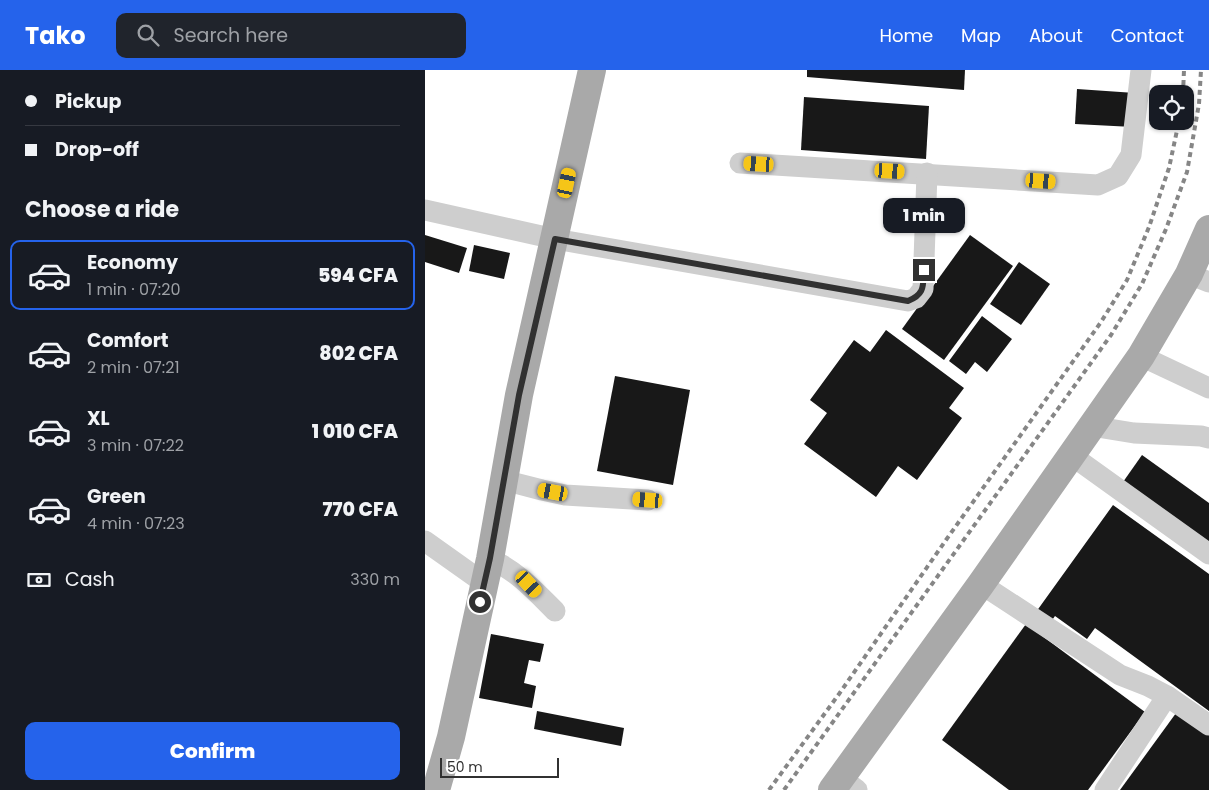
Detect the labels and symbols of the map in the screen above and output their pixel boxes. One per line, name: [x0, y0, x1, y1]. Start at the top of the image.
car: [743, 156, 774, 172]
car: [874, 163, 905, 179]
car: [556, 167, 577, 199]
car: [1025, 172, 1056, 190]
callout: 1 min: [883, 198, 965, 232]
route end: [913, 259, 935, 281]
car: [536, 482, 569, 502]
car: [632, 491, 663, 509]
car: [513, 568, 544, 600]
route start: [469, 591, 491, 613]
scale bar: [440, 755, 559, 778]

